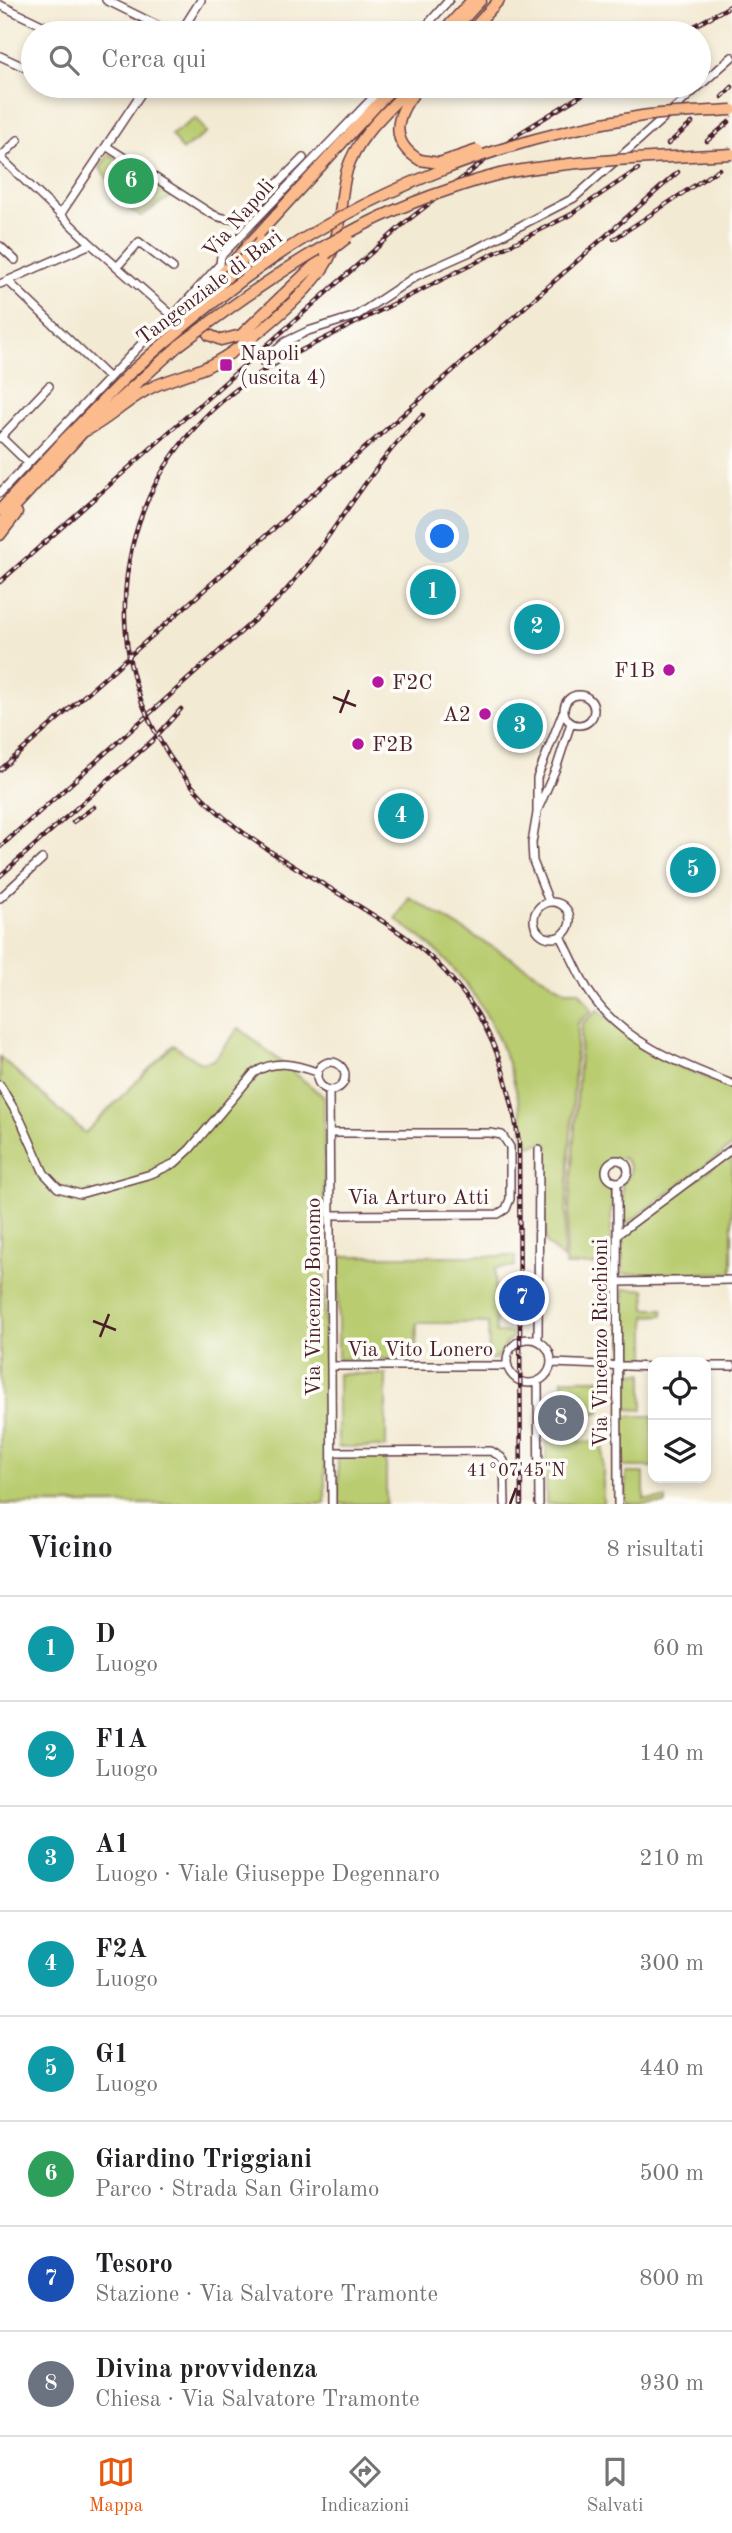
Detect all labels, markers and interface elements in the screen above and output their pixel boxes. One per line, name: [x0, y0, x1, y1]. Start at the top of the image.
search box: [21, 21, 711, 98]
icon: search: [45, 41, 83, 79]
text: Cerca qui: [101, 47, 206, 73]
pin: 6: [108, 155, 154, 207]
street label: Via Napoli: [200, 176, 279, 262]
street label: Tangenziale di Bari: [133, 227, 287, 350]
place label: Napoli (uscita 4): [240, 344, 326, 389]
marker: Napoli (uscita 4): [218, 357, 234, 373]
your location: [425, 519, 459, 553]
pin: 1: [410, 566, 456, 618]
pin: 2: [514, 601, 560, 653]
place label: F1B: [614, 661, 655, 682]
marker: F1B: [661, 662, 677, 678]
place label: F2C: [392, 673, 432, 694]
marker: F2C: [370, 674, 386, 690]
pin: 3: [497, 700, 543, 752]
place label: A2: [443, 705, 471, 726]
marker: A2: [477, 706, 493, 722]
place label: F2B: [372, 735, 413, 756]
marker: F2B: [350, 736, 366, 752]
pin: 4: [378, 790, 424, 842]
pin: 5: [670, 844, 716, 896]
street label: Via Arturo Atti: [347, 1188, 489, 1209]
street label: Via Vincenzo Bonomo: [304, 1198, 325, 1396]
street label: Via Vincenzo Ricchioni: [591, 1239, 612, 1447]
pin: 7: [499, 1272, 545, 1324]
street label: Via Vito Lonero: [347, 1340, 493, 1361]
map controls: [648, 1357, 711, 1483]
button: locate: [648, 1357, 711, 1420]
pin: 8: [538, 1392, 584, 1444]
button: layers: [648, 1420, 711, 1483]
text: 41°07'45"N: [467, 1462, 565, 1480]
text: Vicino: [28, 1534, 113, 1564]
text: 8 risultati: [606, 1538, 704, 1561]
text: D: [95, 1622, 115, 1648]
text: 1: [44, 1637, 58, 1660]
text: 60 m: [653, 1637, 704, 1660]
text: Luogo: [95, 1653, 158, 1676]
text: F1A: [95, 1727, 147, 1753]
text: 2: [44, 1742, 58, 1765]
text: 140 m: [639, 1742, 704, 1765]
text: Luogo: [95, 1758, 158, 1781]
text: A1: [95, 1832, 130, 1858]
text: 3: [44, 1847, 58, 1870]
text: 210 m: [639, 1847, 704, 1870]
text: Luogo · Viale Giuseppe Degennaro: [95, 1863, 440, 1886]
text: F2A: [95, 1937, 147, 1963]
text: 4: [44, 1952, 58, 1975]
text: 300 m: [639, 1952, 704, 1975]
text: Luogo: [95, 1968, 158, 1991]
text: G1: [95, 2042, 129, 2068]
text: 5: [44, 2057, 58, 2080]
text: 440 m: [639, 2057, 704, 2080]
text: Luogo: [95, 2073, 158, 2096]
text: Giardino Triggiani: [95, 2147, 312, 2173]
text: 6: [44, 2162, 58, 2185]
text: 500 m: [639, 2162, 704, 2185]
text: Parco · Strada San Girolamo: [95, 2178, 379, 2201]
text: Tesoro: [95, 2252, 173, 2278]
text: 7: [44, 2267, 58, 2290]
text: 800 m: [639, 2267, 704, 2290]
text: Stazione · Via Salvatore Tramonte: [95, 2283, 438, 2306]
text: Divina provvidenza: [95, 2357, 318, 2383]
text: 8: [44, 2372, 58, 2395]
text: 930 m: [639, 2372, 704, 2395]
text: Chiesa · Via Salvatore Tramonte: [95, 2388, 420, 2411]
tab: Mappa: [89, 2453, 143, 2518]
tab: Indicazioni: [320, 2453, 409, 2518]
tab: Salvati: [586, 2453, 643, 2518]

